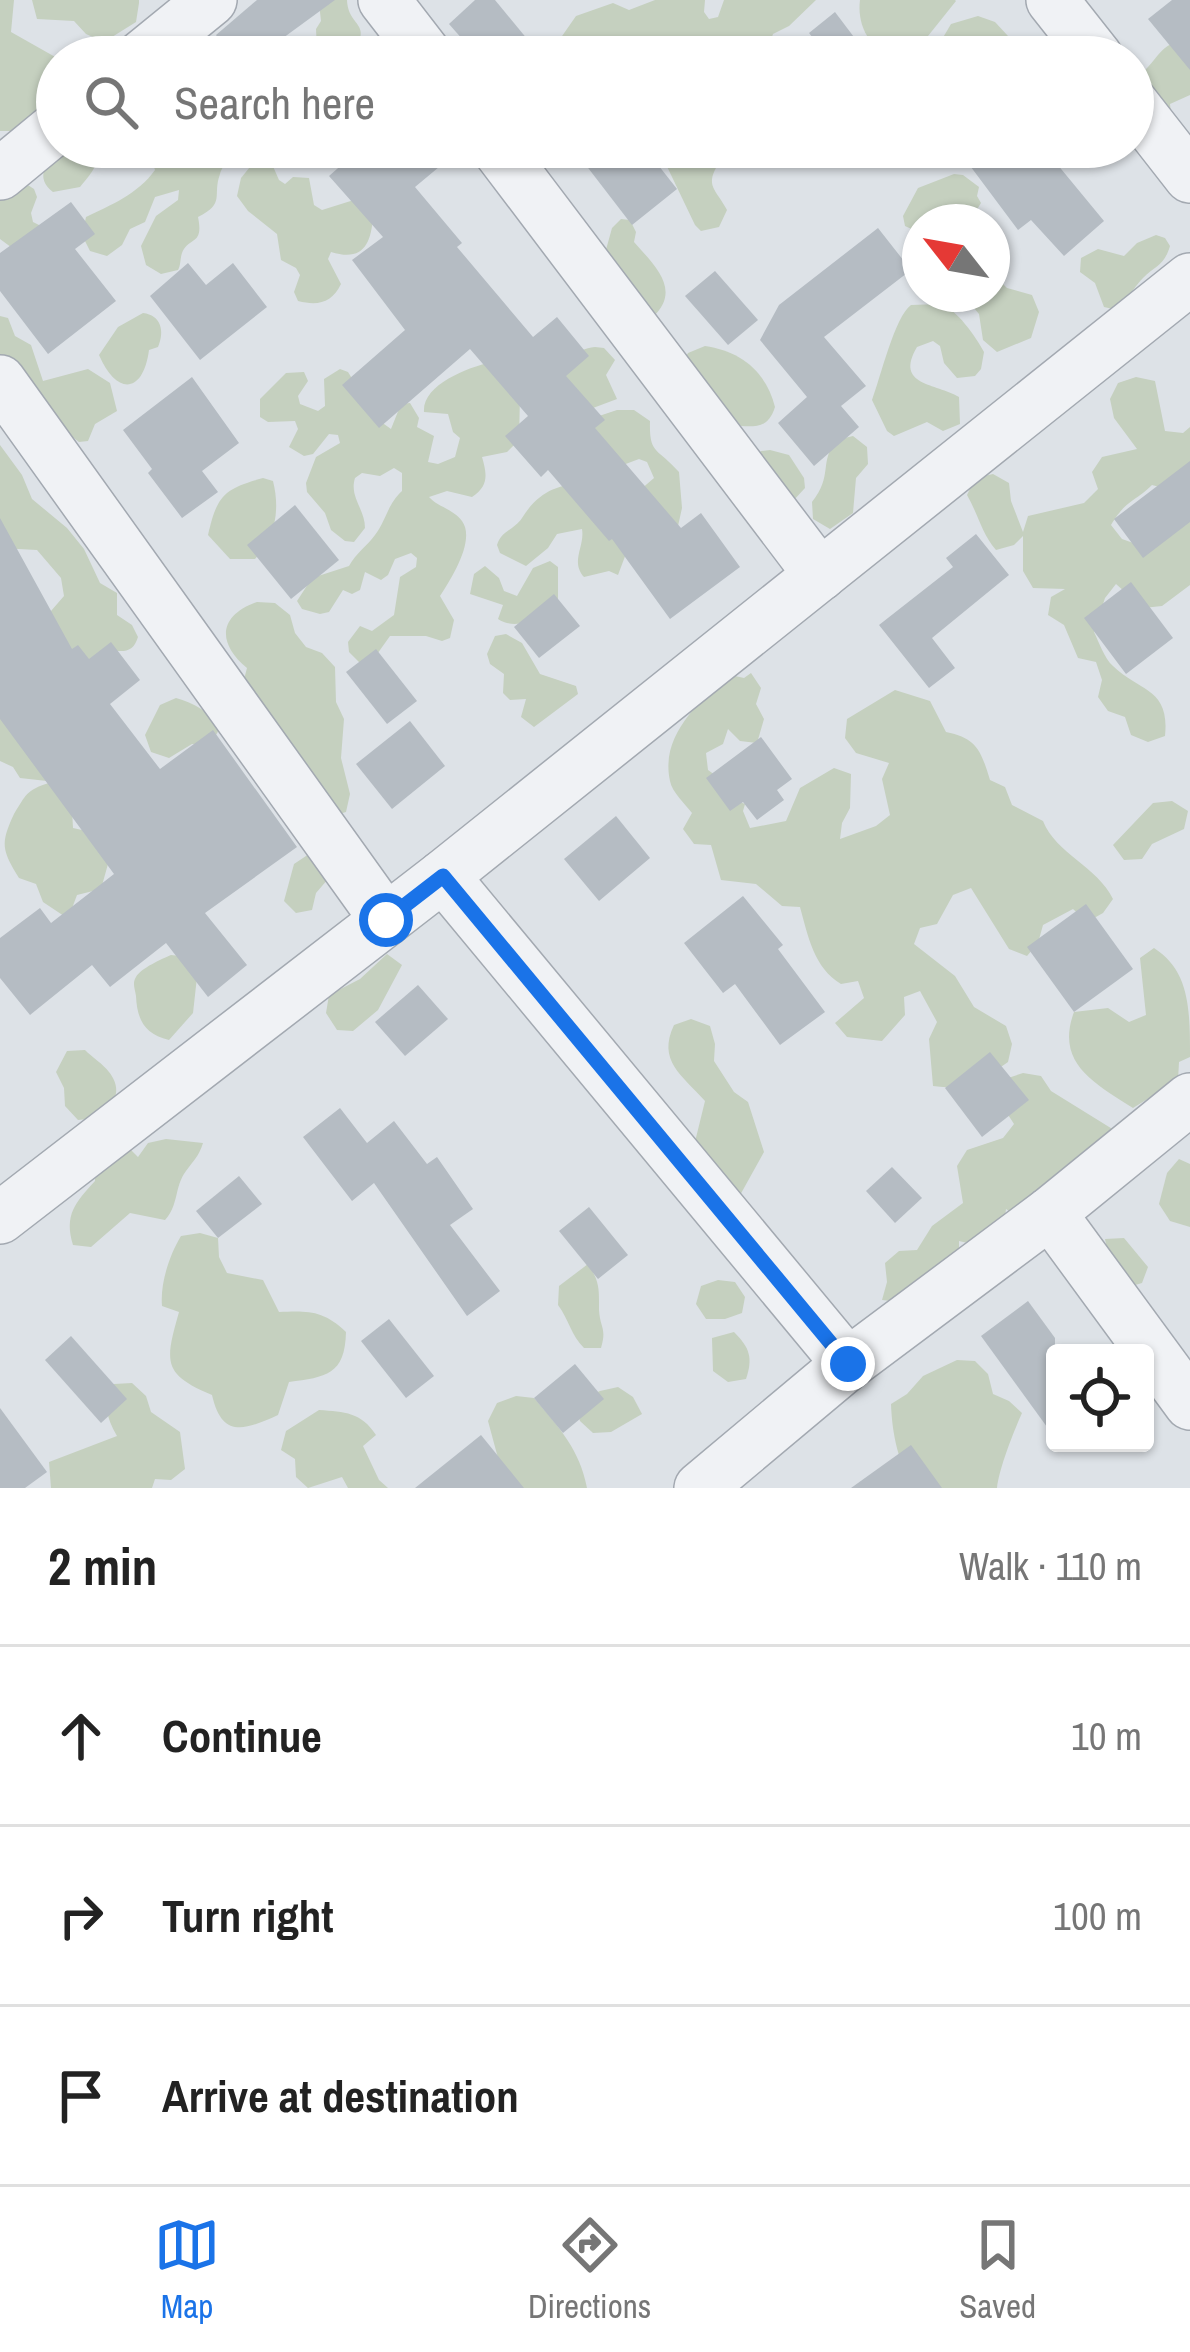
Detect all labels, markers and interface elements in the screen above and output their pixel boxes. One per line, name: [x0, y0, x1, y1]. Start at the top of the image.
search box: [36, 36, 1154, 168]
icon: search: [78, 69, 144, 135]
text: Search here: [174, 72, 375, 133]
north arrow: [902, 204, 1010, 312]
route start: [359, 893, 413, 947]
route end: [821, 1337, 875, 1391]
map controls: [1046, 1344, 1154, 1452]
button: locate: [1046, 1344, 1154, 1452]
text: 2 min: [48, 1532, 157, 1601]
text: Walk · 110 m: [959, 1540, 1142, 1592]
icon: ahead: [48, 1703, 114, 1769]
text: Continue: [162, 1705, 322, 1766]
text: 10 m: [1071, 1710, 1142, 1762]
icon: right: [48, 1883, 114, 1949]
text: Turn right: [162, 1885, 334, 1946]
text: 100 m: [1053, 1890, 1142, 1942]
icon: arrive: [48, 2063, 114, 2129]
text: Arrive at destination: [162, 2065, 519, 2126]
tab: Map: [154, 2212, 220, 2328]
tab: Directions: [528, 2212, 651, 2328]
tab: Saved: [959, 2212, 1036, 2328]

